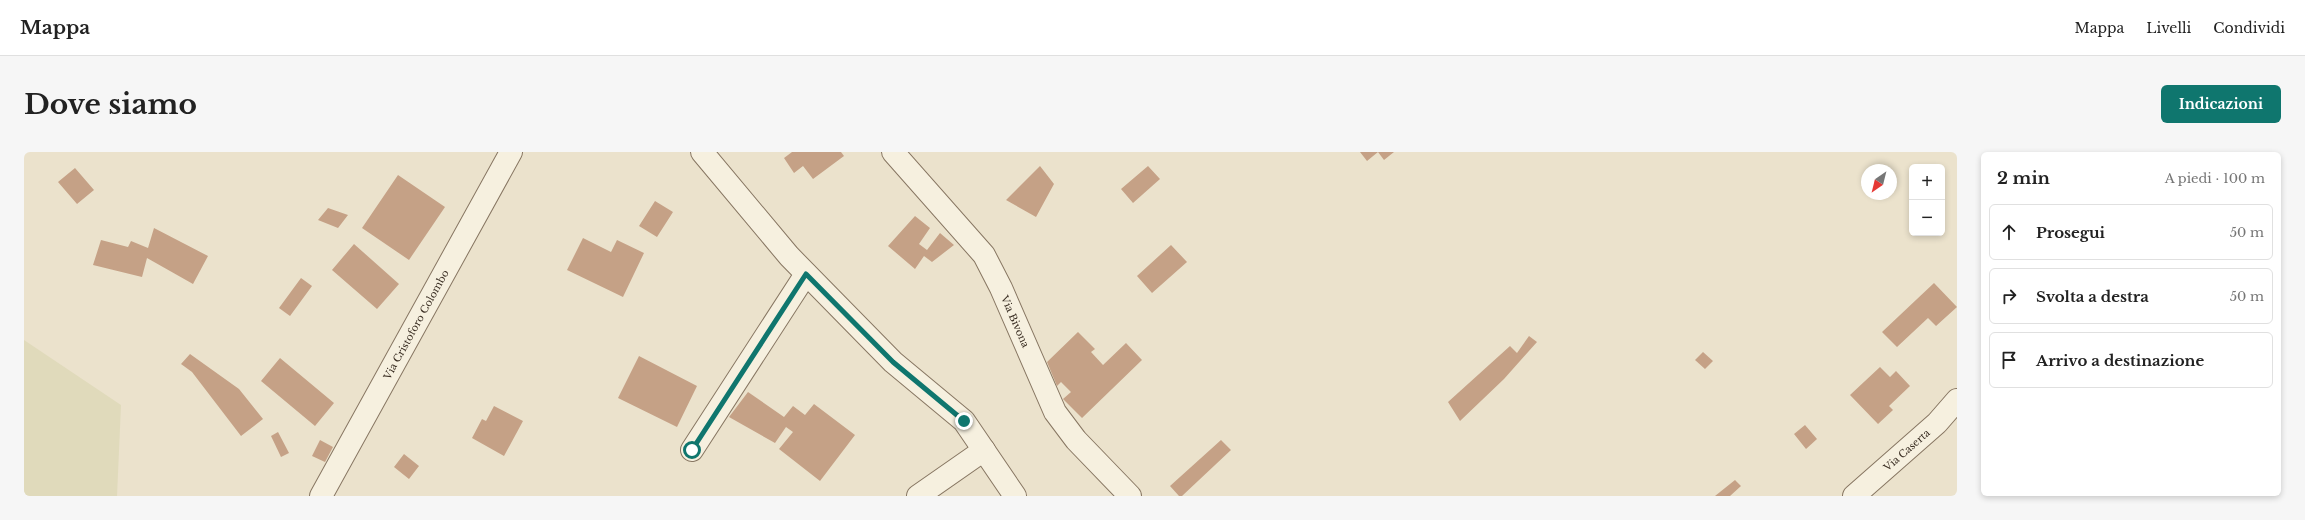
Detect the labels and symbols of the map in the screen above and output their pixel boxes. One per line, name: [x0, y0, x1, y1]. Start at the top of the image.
north arrow: [1861, 164, 1897, 200]
street label: Via Cristoforo Colombo: [380, 267, 452, 383]
street label: Via Bivona: [998, 293, 1032, 350]
route end: [955, 412, 973, 430]
street label: Via Caserta: [1880, 426, 1933, 475]
route start: [683, 441, 701, 459]

